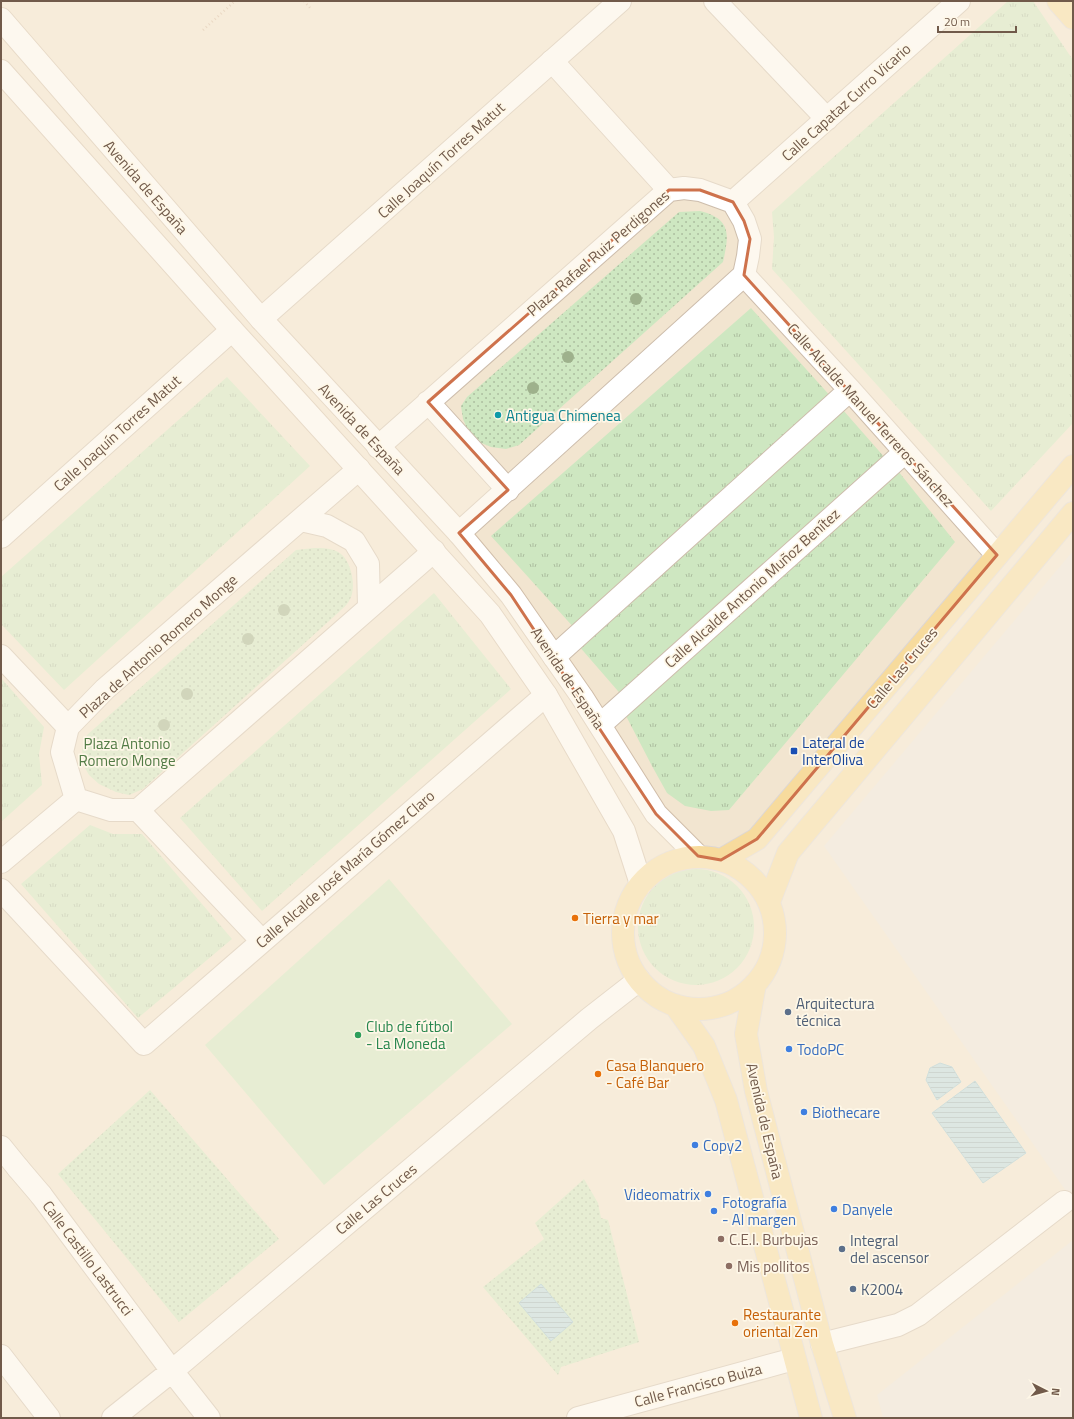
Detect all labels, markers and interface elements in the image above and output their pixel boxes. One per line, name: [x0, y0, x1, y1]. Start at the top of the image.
scale bar: [938, 8, 1016, 34]
text: 20 m: [944, 12, 970, 31]
street label: Calle Capataz Curro Vicario: [776, 37, 916, 167]
street label: Calle Joaquín Torres Matut: [372, 96, 510, 224]
street label: Avenida de España: [98, 135, 194, 240]
street label: Plaza Rafael Ruiz Perdigones: [522, 184, 674, 322]
street label: Calle Alcalde Manuel Terreros Sánchez: [782, 318, 960, 512]
street label: Calle Joaquín Torres Matut: [48, 369, 186, 497]
street label: Avenida de España: [313, 378, 411, 481]
place label: Antigua Chimenea: [506, 404, 621, 427]
marker: Antigua Chimenea: [493, 410, 503, 420]
street label: Calle Alcalde Antonio Muñoz Benítez: [659, 503, 845, 673]
street label: Plaza de Antonio Romero Monge: [74, 568, 242, 724]
street label: Avenida de España: [525, 622, 611, 734]
street label: Calle Las Cruces: [861, 622, 943, 714]
place label: Lateral de InterOliva: [802, 731, 865, 771]
park label: Plaza Antonio Romero Monge: [78, 732, 176, 772]
marker: Lateral de InterOliva: [789, 746, 799, 756]
street label: Calle Alcalde José María Gómez Claro: [250, 784, 440, 954]
place label: Tierra y mar: [583, 907, 659, 930]
marker: Tierra y mar: [570, 913, 580, 923]
place label: Arquitectura técnica: [796, 992, 875, 1032]
marker: Arquitectura técnica: [783, 1007, 793, 1017]
place label: Club de fútbol - La Moneda: [366, 1015, 453, 1055]
marker: Club de fútbol - La Moneda: [353, 1030, 363, 1040]
place label: TodoPC: [797, 1038, 844, 1061]
marker: TodoPC: [784, 1044, 794, 1054]
place label: Casa Blanquero - Café Bar: [606, 1054, 704, 1094]
street label: Avenida de España: [740, 1061, 790, 1182]
marker: Casa Blanquero - Café Bar: [593, 1069, 603, 1079]
place label: Biothecare: [812, 1101, 880, 1124]
marker: Biothecare: [799, 1107, 809, 1117]
place label: Copy2: [703, 1134, 742, 1157]
marker: Copy2: [690, 1140, 700, 1150]
street label: Calle Las Cruces: [330, 1158, 422, 1240]
place label: Videomatrix: [624, 1183, 700, 1206]
marker: Videomatrix: [703, 1189, 713, 1199]
place label: Fotografía - Al margen: [722, 1191, 796, 1231]
street label: Calle Castillo Lastrucci: [37, 1195, 139, 1321]
place label: Danyele: [842, 1198, 893, 1221]
marker: Danyele: [829, 1204, 839, 1214]
marker: Fotografía - Al margen: [709, 1206, 719, 1216]
place label: C.E.I. Burbujas: [729, 1228, 818, 1251]
place label: Integral del ascensor: [850, 1229, 929, 1269]
marker: C.E.I. Burbujas: [716, 1234, 726, 1244]
marker: Integral del ascensor: [837, 1244, 847, 1254]
place label: Mis pollitos: [737, 1255, 809, 1278]
marker: Mis pollitos: [724, 1261, 734, 1271]
place label: K2004: [861, 1278, 903, 1301]
marker: K2004: [848, 1284, 858, 1294]
place label: Restaurante oriental Zen: [743, 1303, 821, 1343]
marker: Restaurante oriental Zen: [730, 1318, 740, 1328]
street label: Calle Francisco Buiza: [632, 1357, 765, 1413]
north arrow: [1026, 1371, 1066, 1411]
text: N: [1048, 1387, 1064, 1397]

